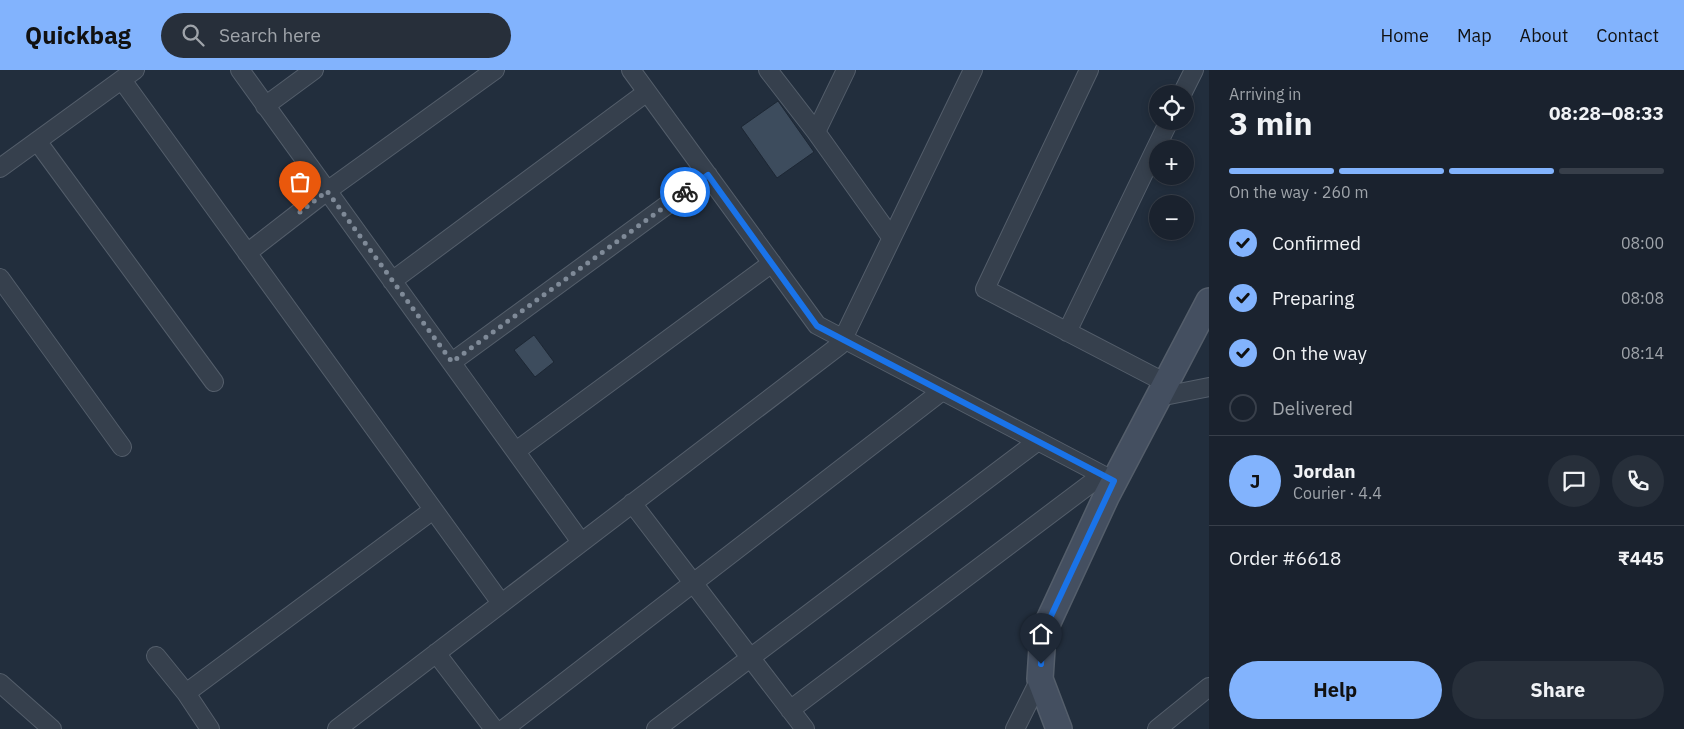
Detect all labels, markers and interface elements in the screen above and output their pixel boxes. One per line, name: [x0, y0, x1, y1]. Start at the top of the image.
search box: [161, 13, 511, 58]
text: Quickbag: [25, 19, 131, 51]
icon: search: [179, 21, 207, 49]
text: Search here: [219, 23, 321, 47]
text: Home: [1381, 24, 1429, 47]
text: Map: [1457, 24, 1492, 47]
text: About: [1520, 24, 1568, 47]
text: Contact: [1596, 24, 1659, 47]
text: Arriving in: [1229, 84, 1301, 104]
map controls: [1149, 85, 1194, 240]
button: locate: [1149, 85, 1194, 130]
text: 08:28–08:33: [1549, 101, 1664, 125]
text: 3 min: [1229, 102, 1313, 144]
button: +: [1149, 140, 1194, 185]
pin: [279, 161, 321, 212]
courier: [660, 167, 710, 217]
icon: bag: [286, 168, 314, 196]
icon: bike: [671, 178, 699, 206]
text: On the way · 260 m: [1229, 182, 1368, 202]
button: −: [1149, 195, 1194, 240]
icon: check: [1229, 229, 1257, 257]
text: Confirmed: [1272, 231, 1361, 255]
text: 08:00: [1621, 233, 1664, 253]
icon: check: [1229, 284, 1257, 312]
text: Preparing: [1272, 286, 1354, 310]
text: 08:08: [1621, 288, 1664, 308]
icon: check: [1229, 339, 1257, 367]
text: On the way: [1272, 341, 1367, 365]
text: 08:14: [1621, 343, 1664, 363]
text: Delivered: [1272, 396, 1353, 420]
button: chat: [1548, 455, 1600, 507]
button: phone: [1612, 455, 1664, 507]
text: Jordan: [1293, 459, 1356, 483]
text: J: [1250, 469, 1260, 493]
text: Courier · 4.4: [1293, 483, 1382, 503]
text: Order #6618: [1229, 546, 1341, 570]
text: ₹445: [1618, 546, 1664, 570]
pin: [1020, 613, 1062, 664]
icon: home: [1027, 620, 1055, 648]
button: Help: [1229, 661, 1442, 719]
button: Share: [1452, 661, 1664, 719]

